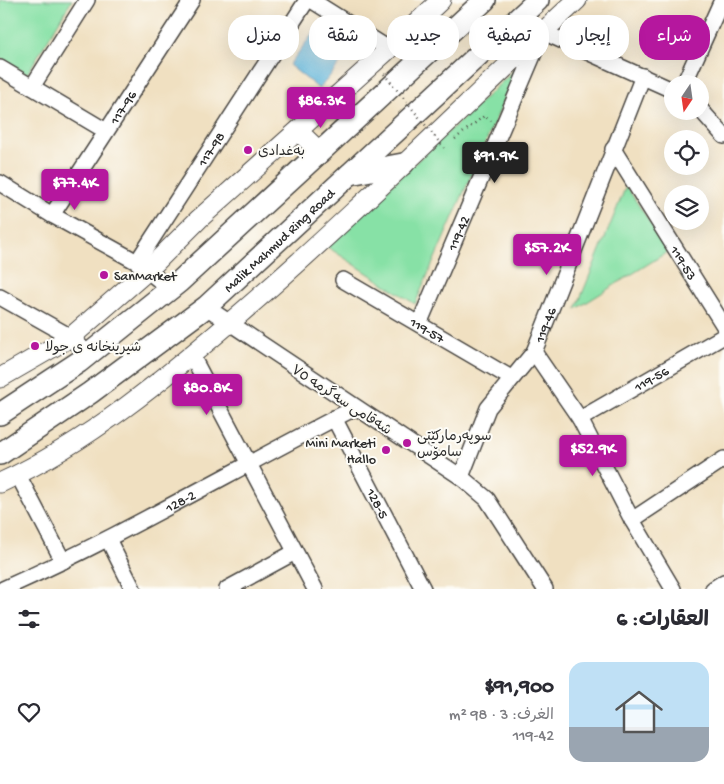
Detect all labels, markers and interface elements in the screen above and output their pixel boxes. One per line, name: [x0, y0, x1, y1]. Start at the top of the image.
chip: منزل: [228, 15, 299, 60]
chip: شقة: [309, 15, 377, 60]
chip: جديد: [387, 15, 459, 60]
chip: تصفية: [469, 15, 549, 60]
chip: إيجار: [559, 15, 629, 60]
chip: شراء: [639, 15, 710, 60]
north arrow: [664, 75, 709, 120]
map controls: [664, 75, 709, 230]
pin: $86.3K: [280, 86, 362, 129]
street label: 117-96: [107, 87, 142, 129]
text: $86.3K: [298, 93, 344, 112]
street label: 117-98: [195, 129, 230, 171]
button: locate: [664, 130, 709, 175]
pin: $91.9K: [454, 142, 536, 184]
marker: بەغدادی: [242, 144, 254, 156]
place label: بەغدادی: [258, 144, 305, 161]
text: $91.9K: [473, 148, 517, 167]
pin: $77.4K: [34, 168, 116, 211]
text: $77.4K: [52, 175, 98, 194]
street label: Malik Mahmud Ring Road: [221, 185, 341, 297]
button: layers: [664, 185, 709, 230]
street label: 119-42: [445, 214, 475, 255]
pin: $57.2K: [506, 234, 588, 276]
text: $57.2K: [524, 240, 570, 259]
street label: 119-53: [664, 243, 699, 284]
marker: SanMarket: [98, 269, 110, 281]
place label: SanMarket: [114, 269, 178, 286]
street label: 119-46: [532, 305, 562, 347]
street label: 119-57: [405, 314, 447, 349]
marker: شیرینخانه ی جولا: [29, 340, 41, 352]
place label: شیرینخانه ی جولا: [45, 340, 141, 357]
street label: شەقامی سەگرمە ٧٥: [287, 361, 395, 440]
street label: 119-56: [631, 363, 673, 397]
pin: $80.8K: [166, 374, 248, 416]
text: $80.8K: [183, 380, 231, 399]
place label: سوپەرمارکێتی سامۆس: [417, 429, 492, 462]
pin: $52.9K: [552, 434, 634, 477]
place label: Mini Marketi Hallo: [306, 436, 376, 469]
marker: سوپەرمارکێتی سامۆس: [401, 437, 413, 449]
text: $52.9K: [570, 441, 616, 460]
marker: Mini Marketi Hallo: [380, 444, 392, 456]
street label: 128-5: [361, 485, 391, 522]
street label: 128-2: [163, 488, 199, 518]
icon: filters: [15, 605, 43, 633]
text: العقارات: 6: [616, 609, 709, 634]
text: $91,900: [485, 676, 554, 701]
icon: home: [609, 682, 669, 742]
icon: heart: [15, 698, 43, 726]
text: الغرف: 3 · 98 m²: [449, 707, 554, 726]
text: 119-42: [513, 728, 554, 747]

